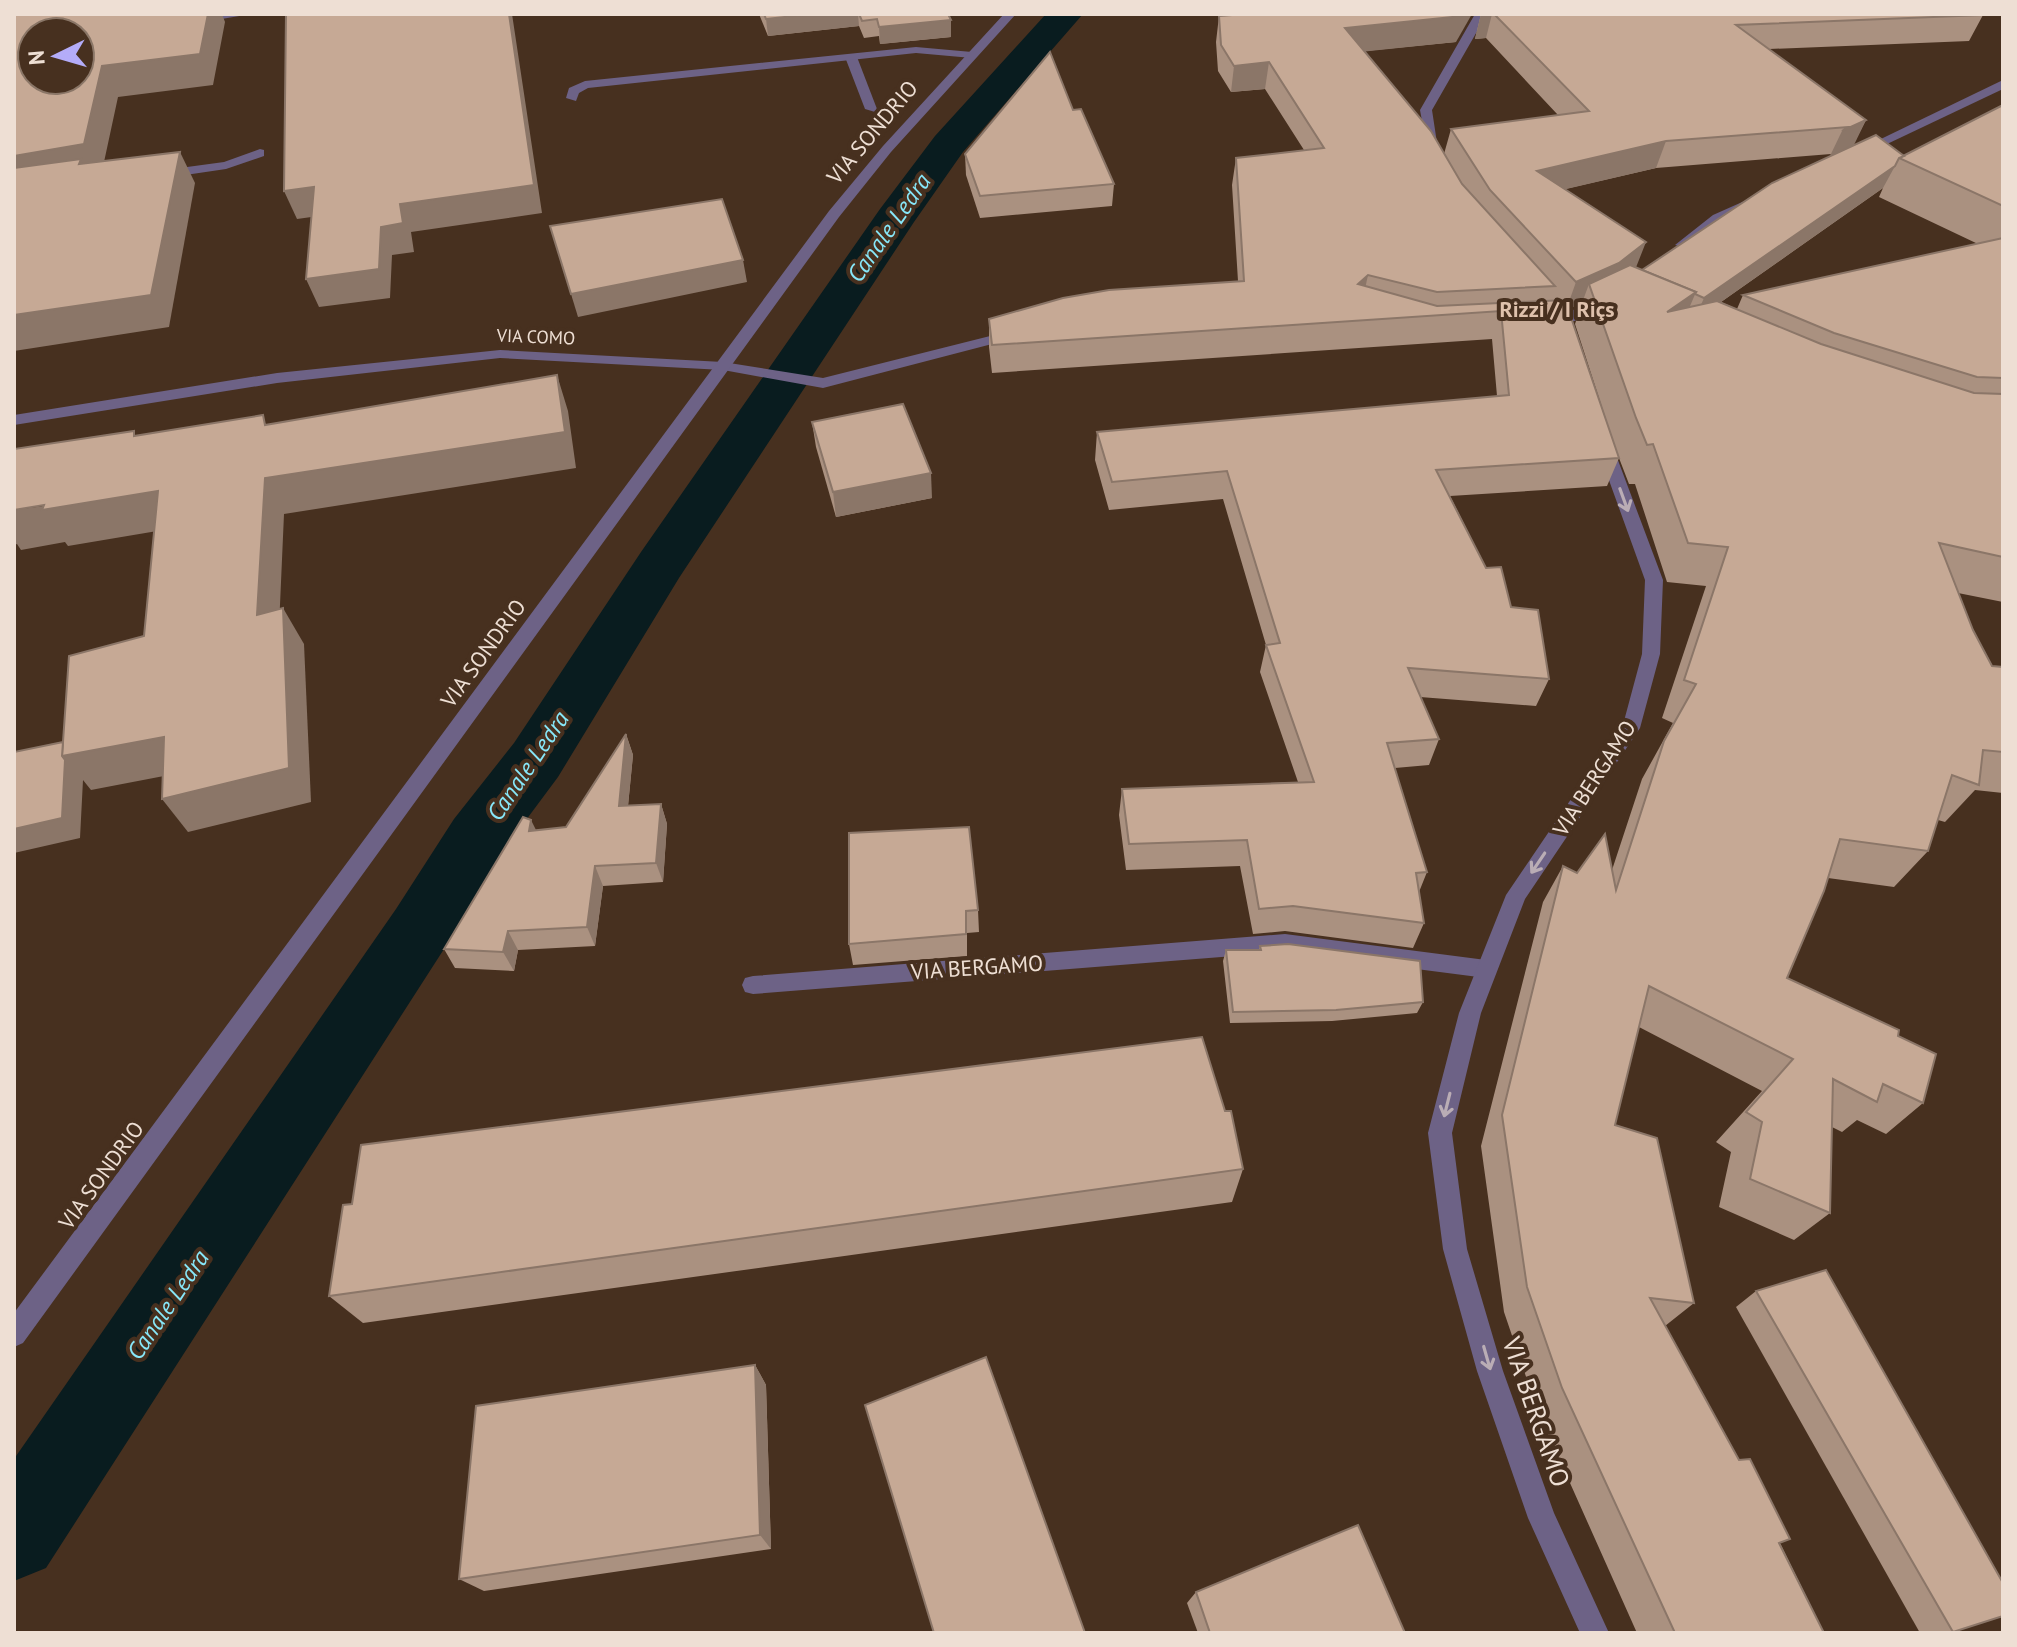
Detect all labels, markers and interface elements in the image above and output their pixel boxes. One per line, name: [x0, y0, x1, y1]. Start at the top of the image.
north arrow: [16, 16, 96, 96]
text: N: [21, 49, 51, 66]
street label: VIA SONDRIO: [820, 74, 924, 190]
water label: Canale Ledra: [840, 167, 938, 288]
district label: Rizzi / I Riçs: [1499, 295, 1615, 323]
street label: VIA COMO: [495, 324, 576, 349]
one-way arrow: [1618, 487, 1632, 512]
street label: VIA SONDRIO: [434, 593, 532, 713]
water label: Canale Ledra: [480, 705, 576, 827]
street label: VIA BERGAMO: [1546, 715, 1642, 842]
one-way arrow: [1530, 851, 1546, 874]
street label: VIA BERGAMO: [909, 948, 1044, 986]
one-way arrow: [1438, 1091, 1453, 1117]
street label: VIA SONDRIO: [52, 1115, 150, 1235]
water label: Canale Ledra: [120, 1244, 216, 1366]
street label: VIA BERGAMO: [1495, 1332, 1578, 1491]
one-way arrow: [1480, 1345, 1495, 1371]

